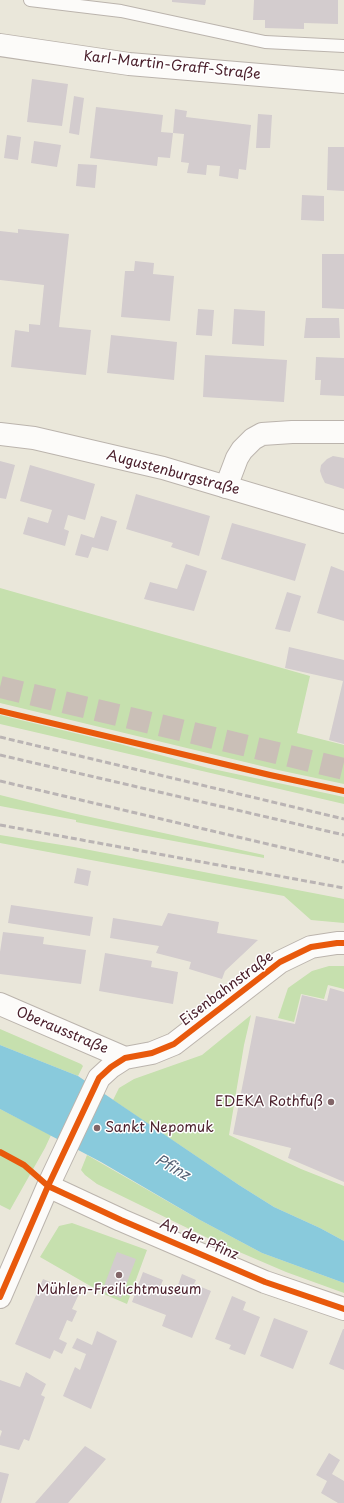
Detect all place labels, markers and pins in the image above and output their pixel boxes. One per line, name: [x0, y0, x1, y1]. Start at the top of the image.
place label: EDEKA Rothfuß: [215, 1094, 323, 1110]
marker: EDEKA Rothfuß: [326, 1097, 336, 1107]
place label: Sankt Nepomuk: [105, 1120, 214, 1136]
marker: Sankt Nepomuk: [92, 1123, 102, 1133]
marker: Mühlen-Freilichtmuseum: [114, 1270, 124, 1280]
place label: Mühlen-Freilichtmuseum: [36, 1282, 202, 1298]

